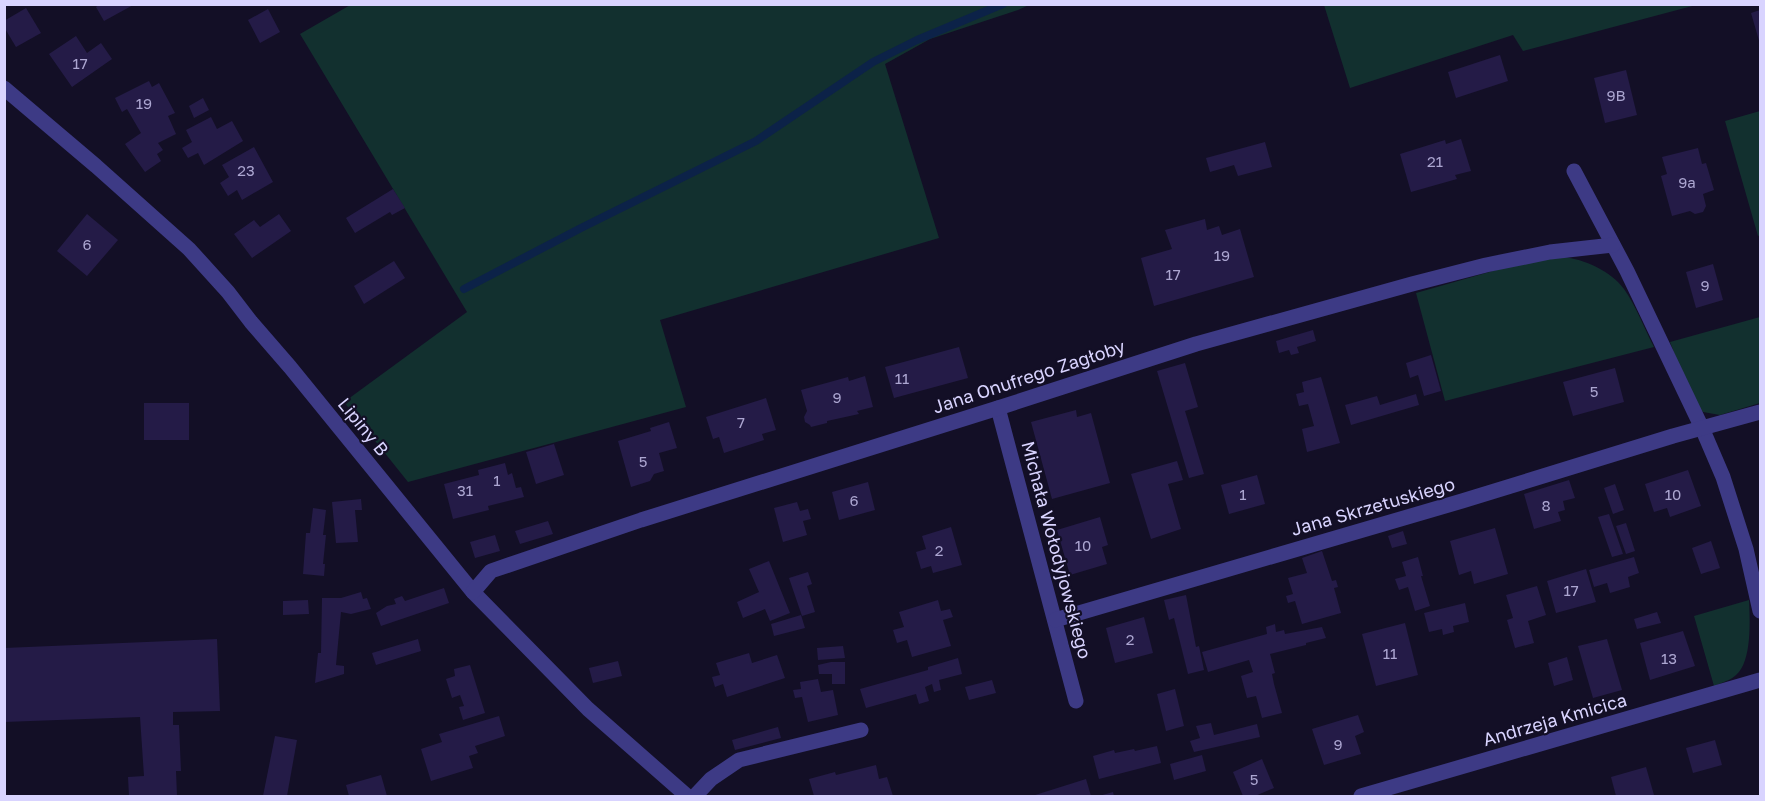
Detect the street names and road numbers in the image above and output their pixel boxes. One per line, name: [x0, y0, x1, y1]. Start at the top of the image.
street label: Jana Onufrego Zagłoby: [930, 335, 1128, 418]
street label: Lipiny B: [334, 393, 394, 460]
street label: Michała Wołodyjowskiego: [1017, 438, 1097, 661]
street label: Jana Skrzetuskiego: [1288, 472, 1457, 540]
street label: Andrzeja Kmicica: [1480, 688, 1629, 750]

